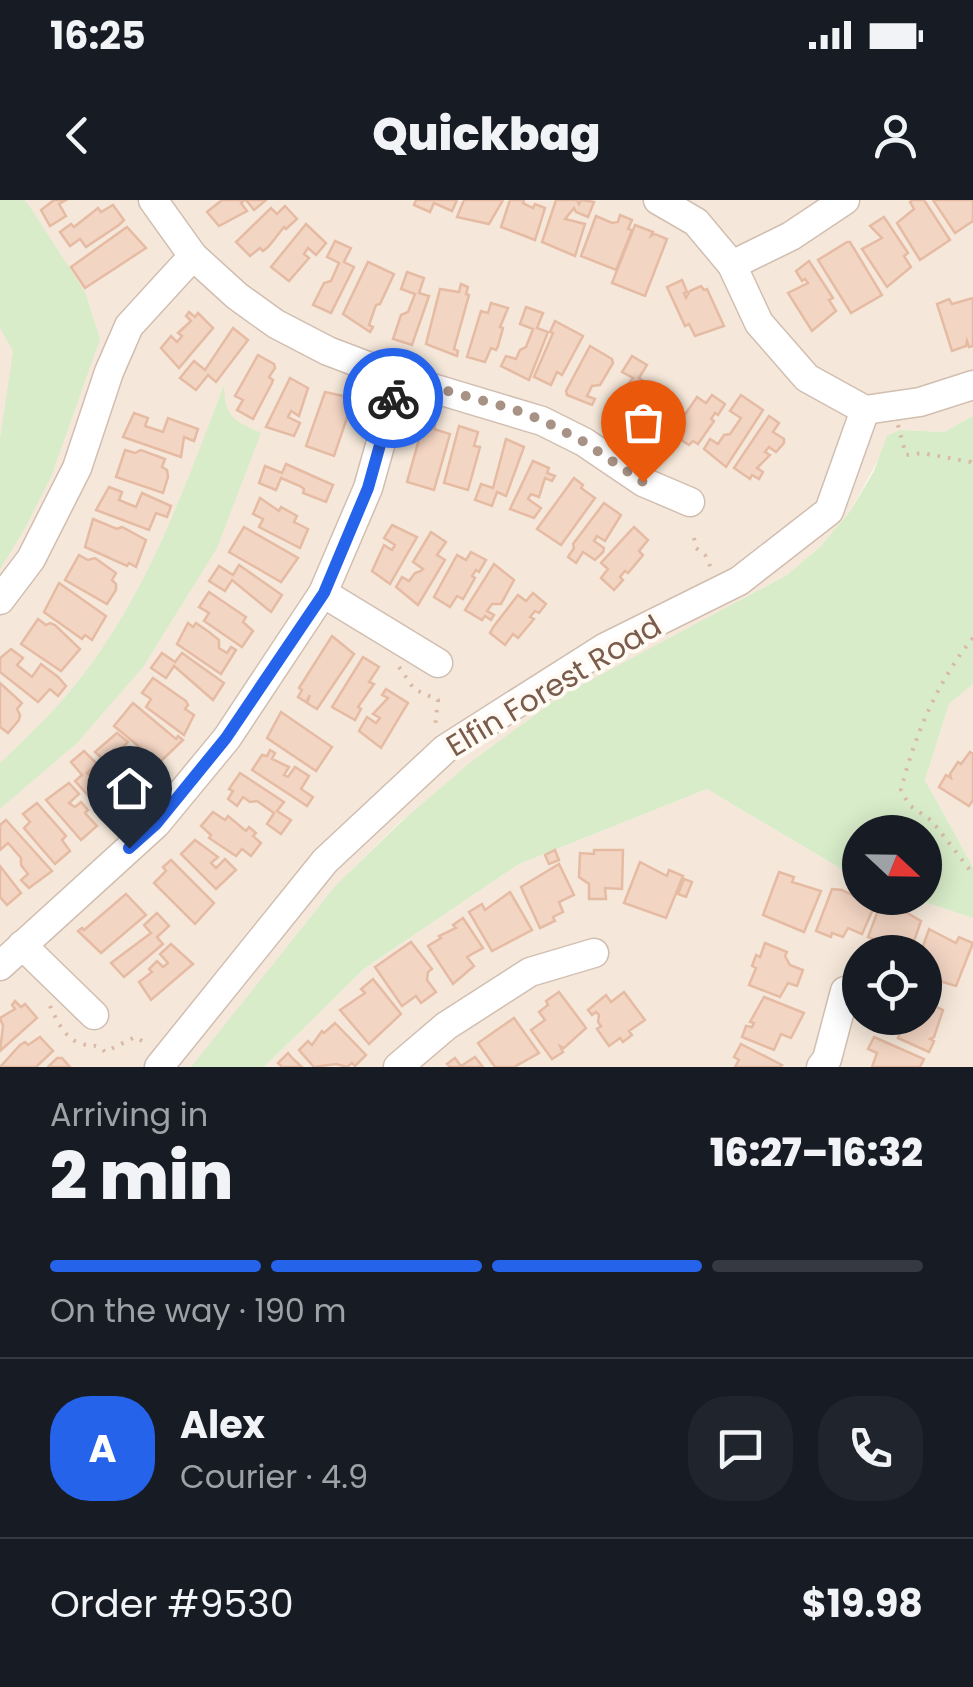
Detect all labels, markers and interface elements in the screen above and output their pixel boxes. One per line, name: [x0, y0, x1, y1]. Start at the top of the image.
text: 16:25: [50, 9, 146, 62]
text: Quickbag: [372, 103, 601, 166]
icon: back: [50, 108, 105, 163]
icon: person: [868, 108, 923, 163]
courier: [343, 348, 443, 448]
icon: bike: [366, 371, 421, 426]
pin: [601, 380, 686, 483]
icon: bag: [616, 395, 671, 450]
street label: Elfin Forest Road: [438, 604, 669, 767]
pin: [87, 746, 172, 849]
icon: home: [102, 761, 157, 816]
north arrow: [842, 815, 942, 915]
map controls: [842, 815, 942, 1035]
button: locate: [842, 935, 942, 1035]
text: Arriving in: [50, 1092, 208, 1137]
text: 16:27–16:32: [710, 1126, 923, 1179]
text: 2 min: [50, 1131, 233, 1222]
text: On the way · 190 m: [50, 1288, 346, 1333]
button: chat: [688, 1396, 793, 1501]
button: phone: [818, 1396, 923, 1501]
text: Alex: [180, 1398, 265, 1451]
text: A: [88, 1422, 117, 1475]
text: Courier · 4.9: [180, 1454, 368, 1499]
text: Order #9530: [50, 1577, 294, 1630]
text: $19.98: [802, 1577, 923, 1630]

